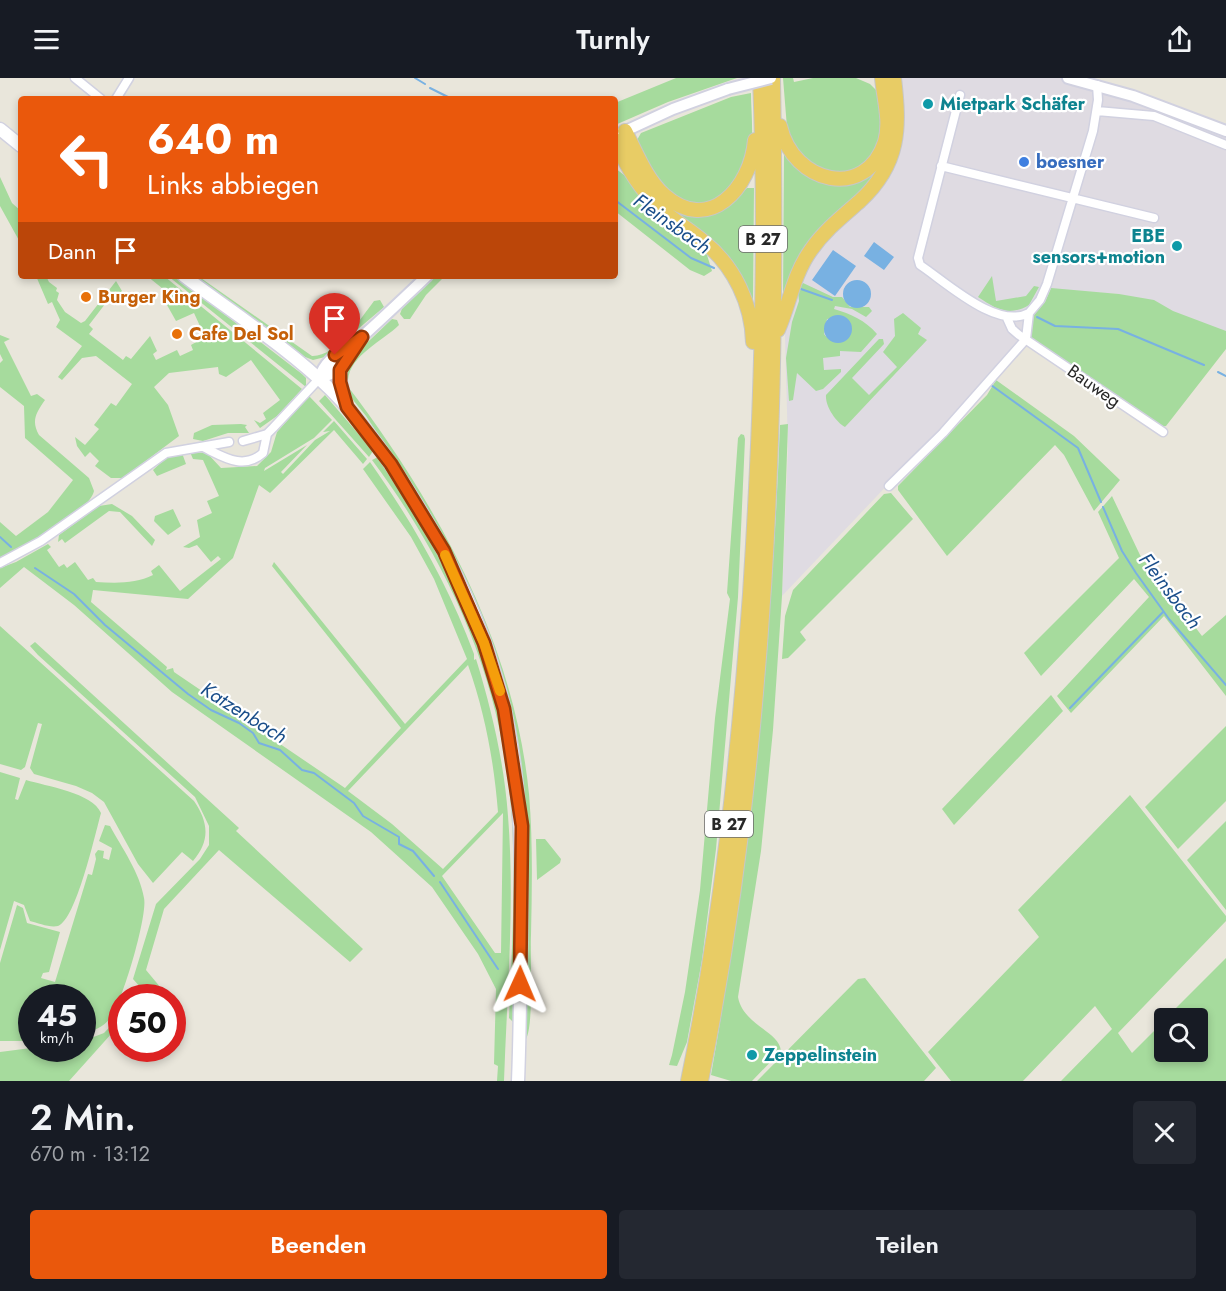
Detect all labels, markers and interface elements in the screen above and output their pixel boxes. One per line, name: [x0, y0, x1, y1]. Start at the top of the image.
text: Turnly: [576, 20, 650, 59]
icon: menu: [30, 23, 63, 56]
icon: share: [1163, 23, 1196, 56]
place label: Mietpark Schäfer: [940, 91, 1086, 117]
marker: Mietpark Schäfer: [921, 97, 935, 111]
text: 640 m: [147, 109, 279, 170]
icon: left: [48, 120, 126, 198]
place label: boesner: [1036, 149, 1105, 175]
marker: boesner: [1017, 155, 1031, 169]
text: Links abbiegen: [147, 165, 319, 204]
water label: Fleinsbach: [627, 187, 717, 261]
place label: EBE sensors+motion: [1033, 223, 1165, 270]
road number: B 27: [739, 226, 787, 252]
icon: arrive: [109, 234, 142, 267]
text: Dann: [48, 235, 97, 267]
marker: EBE sensors+motion: [1170, 239, 1184, 253]
place label: Burger King: [98, 284, 200, 310]
marker: Burger King: [79, 290, 93, 304]
pin: [309, 293, 360, 355]
icon: arrive: [318, 302, 351, 335]
place label: Cafe Del Sol: [189, 321, 294, 347]
marker: Cafe Del Sol: [170, 327, 184, 341]
street label: Bauweg: [1062, 358, 1126, 414]
water label: Fleinsbach: [1132, 547, 1208, 635]
water label: Katzenbach: [195, 675, 293, 751]
road number: B 27: [705, 811, 753, 837]
position arrow: [488, 952, 552, 1016]
speed limit sign: 50: [108, 984, 186, 1062]
text: 45: [37, 994, 77, 1037]
map controls: [1154, 1008, 1208, 1062]
button: search: [1154, 1008, 1208, 1062]
text: km/h: [40, 1027, 74, 1049]
place label: Zeppelinstein: [764, 1042, 877, 1068]
marker: Zeppelinstein: [745, 1048, 759, 1062]
text: 2 Min.: [30, 1091, 136, 1143]
button: close: [1133, 1101, 1196, 1164]
text: 670 m · 13:12: [30, 1140, 150, 1169]
button: Beenden: [30, 1210, 607, 1279]
button: Teilen: [619, 1210, 1196, 1279]

